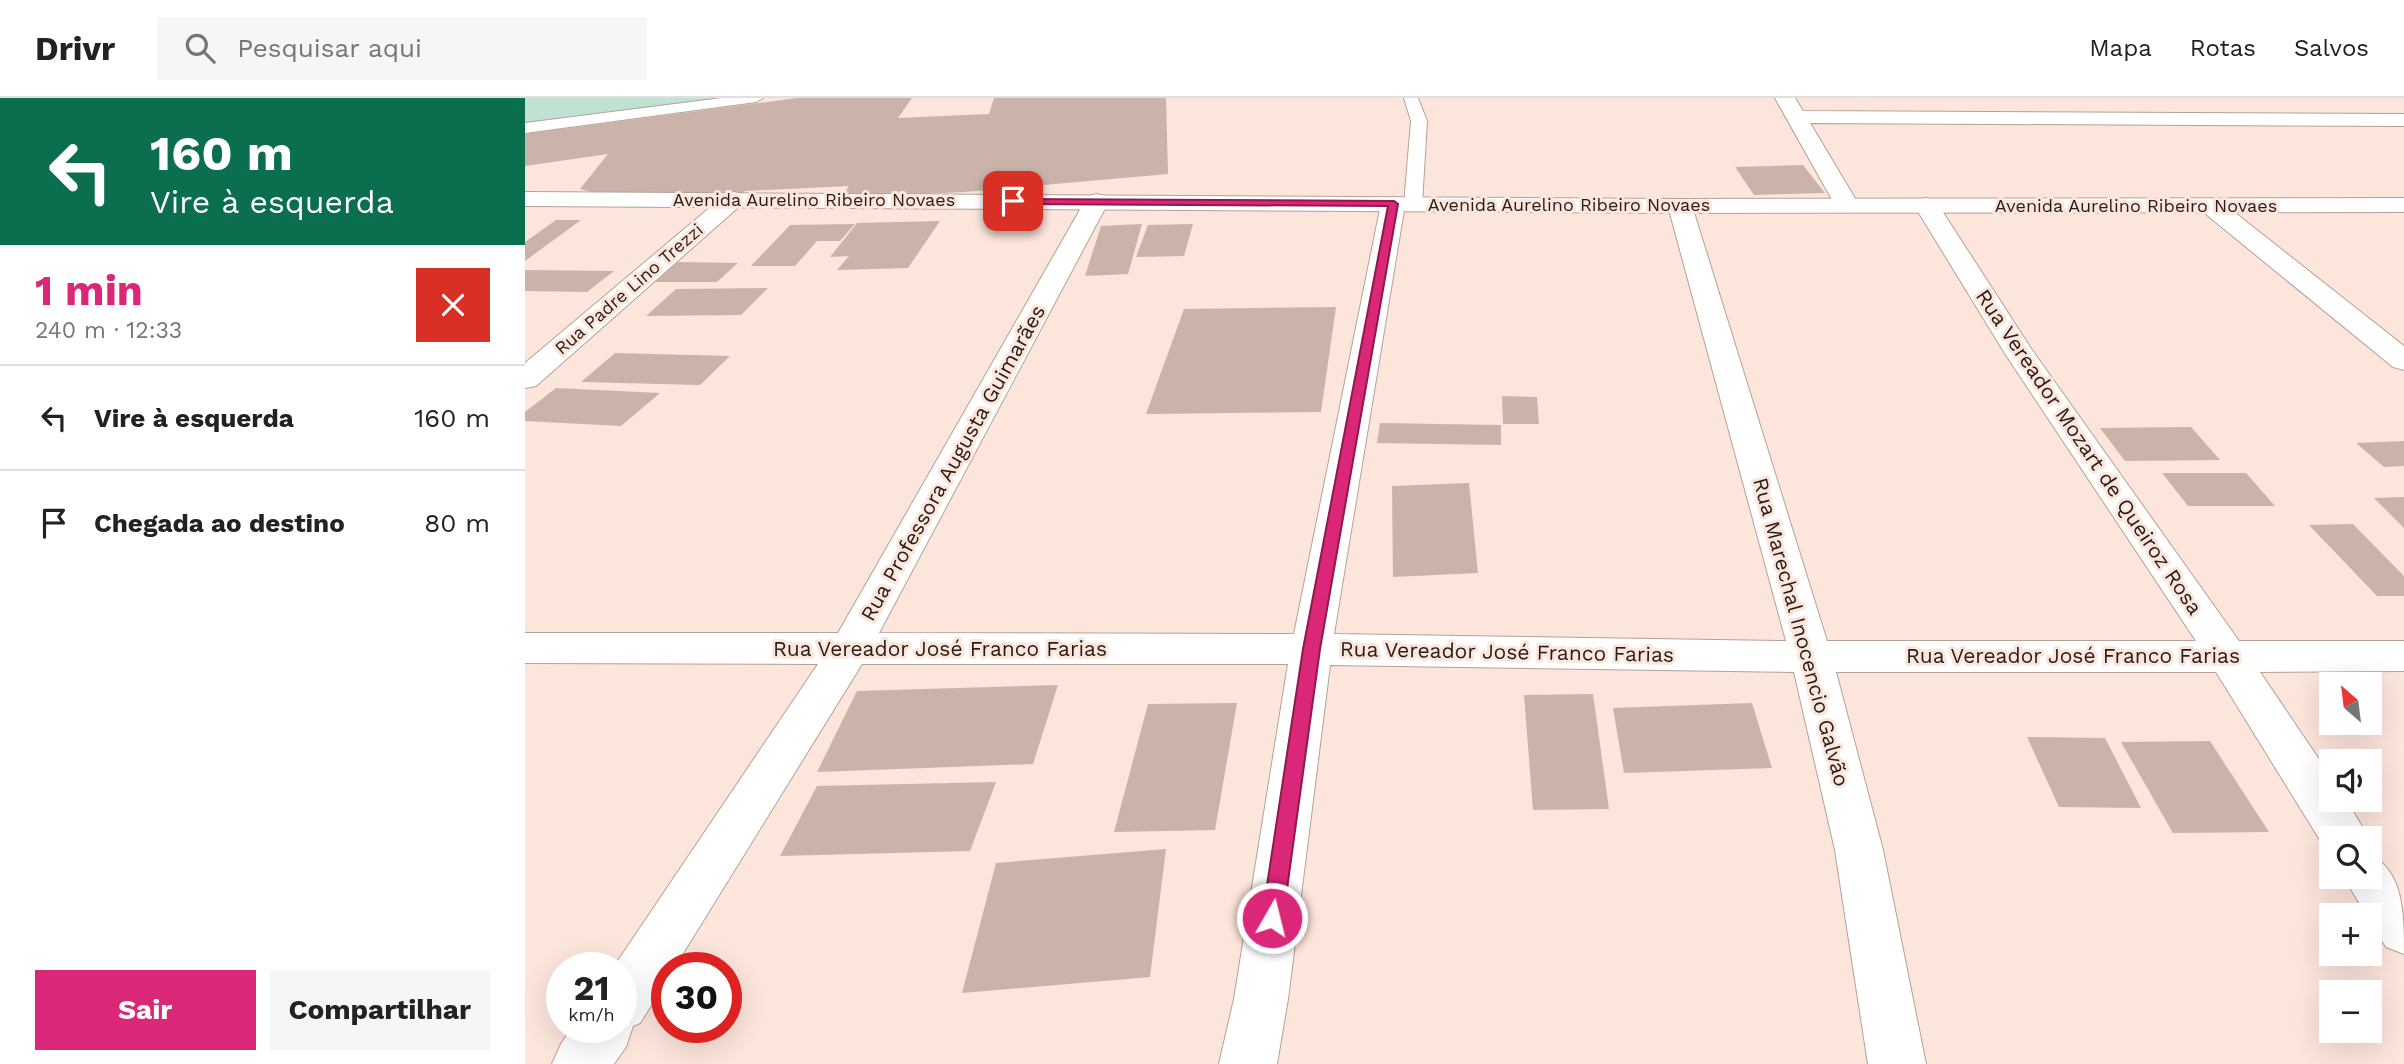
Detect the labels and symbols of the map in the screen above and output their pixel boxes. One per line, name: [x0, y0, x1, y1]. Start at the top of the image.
pin: [983, 171, 1043, 231]
street label: Avenida Aurelino Ribeiro Novaes: [673, 189, 955, 210]
street label: Avenida Aurelino Ribeiro Novaes: [1428, 194, 1710, 215]
street label: Avenida Aurelino Ribeiro Novaes: [1995, 195, 2277, 216]
street label: Rua Padre Lino Trezzi: [550, 219, 707, 359]
street label: Rua Vereador Mozart de Queiroz Rosa: [1971, 284, 2208, 619]
street label: Rua Professora Augusta Guimarães: [855, 300, 1050, 625]
street label: Rua Marechal Inocencio Galvão: [1748, 475, 1855, 789]
street label: Rua Vereador José Franco Farias: [773, 636, 1107, 661]
street label: Rua Vereador José Franco Farias: [1340, 636, 1674, 667]
street label: Rua Vereador José Franco Farias: [1906, 643, 2240, 668]
north arrow: [2319, 672, 2382, 735]
position arrow: [1235, 881, 1309, 955]
speed limit sign: 30: [651, 952, 742, 1043]

